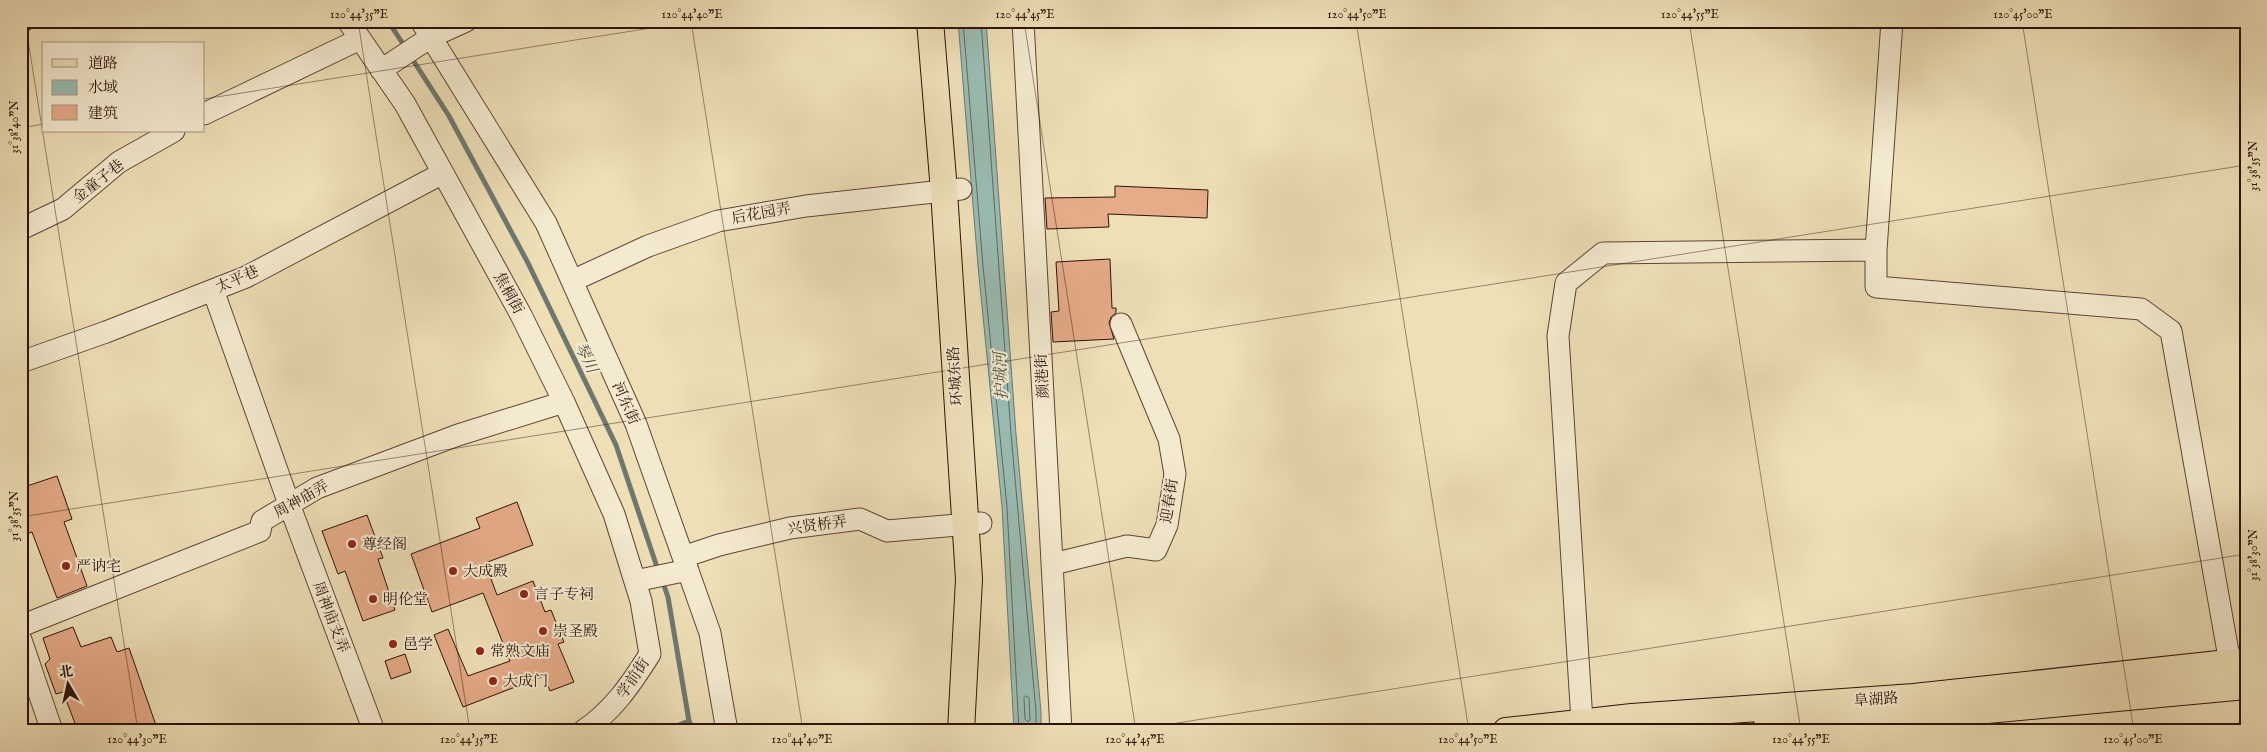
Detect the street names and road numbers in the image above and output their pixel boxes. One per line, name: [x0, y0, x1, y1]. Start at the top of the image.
street label: 金童子巷: [69, 155, 128, 207]
street label: 后花园弄: [730, 199, 792, 228]
street label: 太平巷: [213, 262, 262, 297]
street label: 焦桐街: [489, 269, 528, 318]
street label: 环城东路: [944, 345, 967, 407]
street label: 颜港街: [1032, 353, 1053, 399]
street label: 河东街: [608, 379, 643, 428]
street label: 周神庙弄: [270, 477, 332, 522]
street label: 迎春街: [1157, 477, 1182, 525]
street label: 兴贤桥弄: [786, 512, 848, 539]
street label: 周神庙支弄: [308, 579, 353, 656]
street label: 学前街: [613, 654, 654, 702]
street label: 阜湖路: [1853, 688, 1899, 711]

